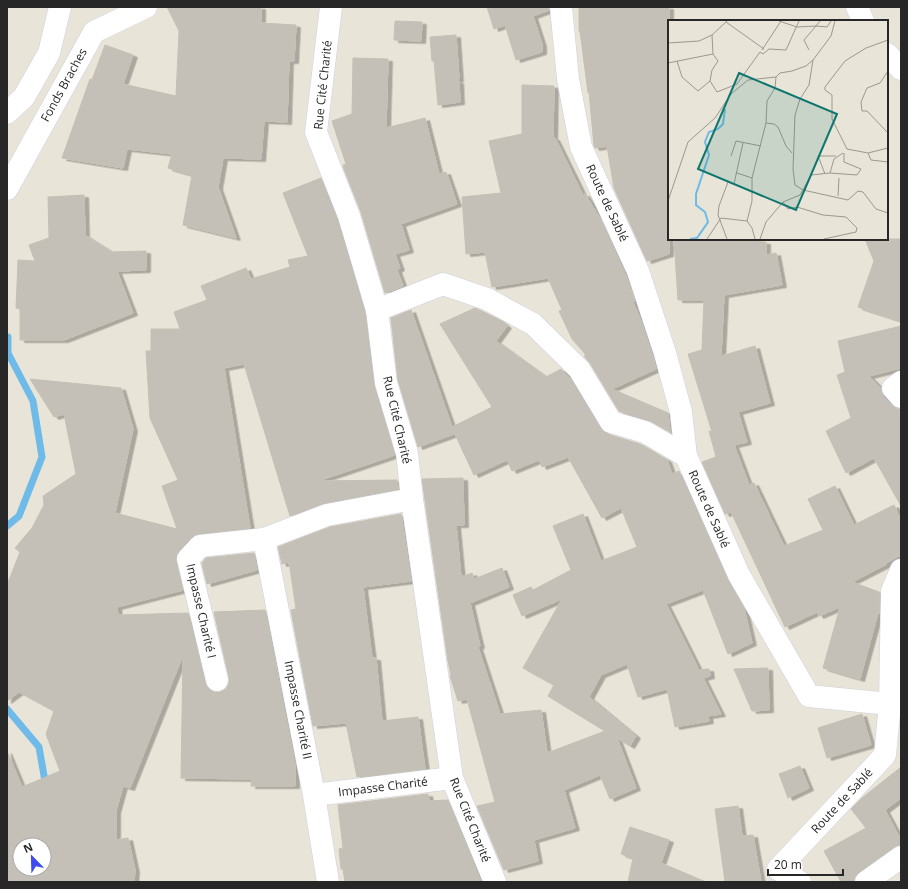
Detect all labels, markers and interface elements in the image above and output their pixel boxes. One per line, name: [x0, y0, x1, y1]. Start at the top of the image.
inset map: [668, 20, 888, 240]
street label: Rue Cité Charité: [309, 39, 336, 131]
street label: Fonds Braches: [36, 45, 91, 125]
street label: Route de Sablé: [582, 161, 633, 245]
street label: Rue Cité Charité: [379, 374, 416, 466]
street label: Route de Sablé: [685, 467, 734, 551]
street label: Impasse Charité I: [182, 562, 221, 660]
street label: Impasse Charité II: [281, 659, 316, 761]
street label: Route de Sablé: [807, 764, 877, 837]
street label: Impasse Charité: [337, 773, 429, 800]
street label: Rue Cité Charité: [446, 775, 495, 865]
north arrow: [12, 837, 52, 877]
text: N: [21, 839, 35, 856]
scale bar: [768, 851, 843, 877]
text: 20 m: [774, 856, 802, 873]

